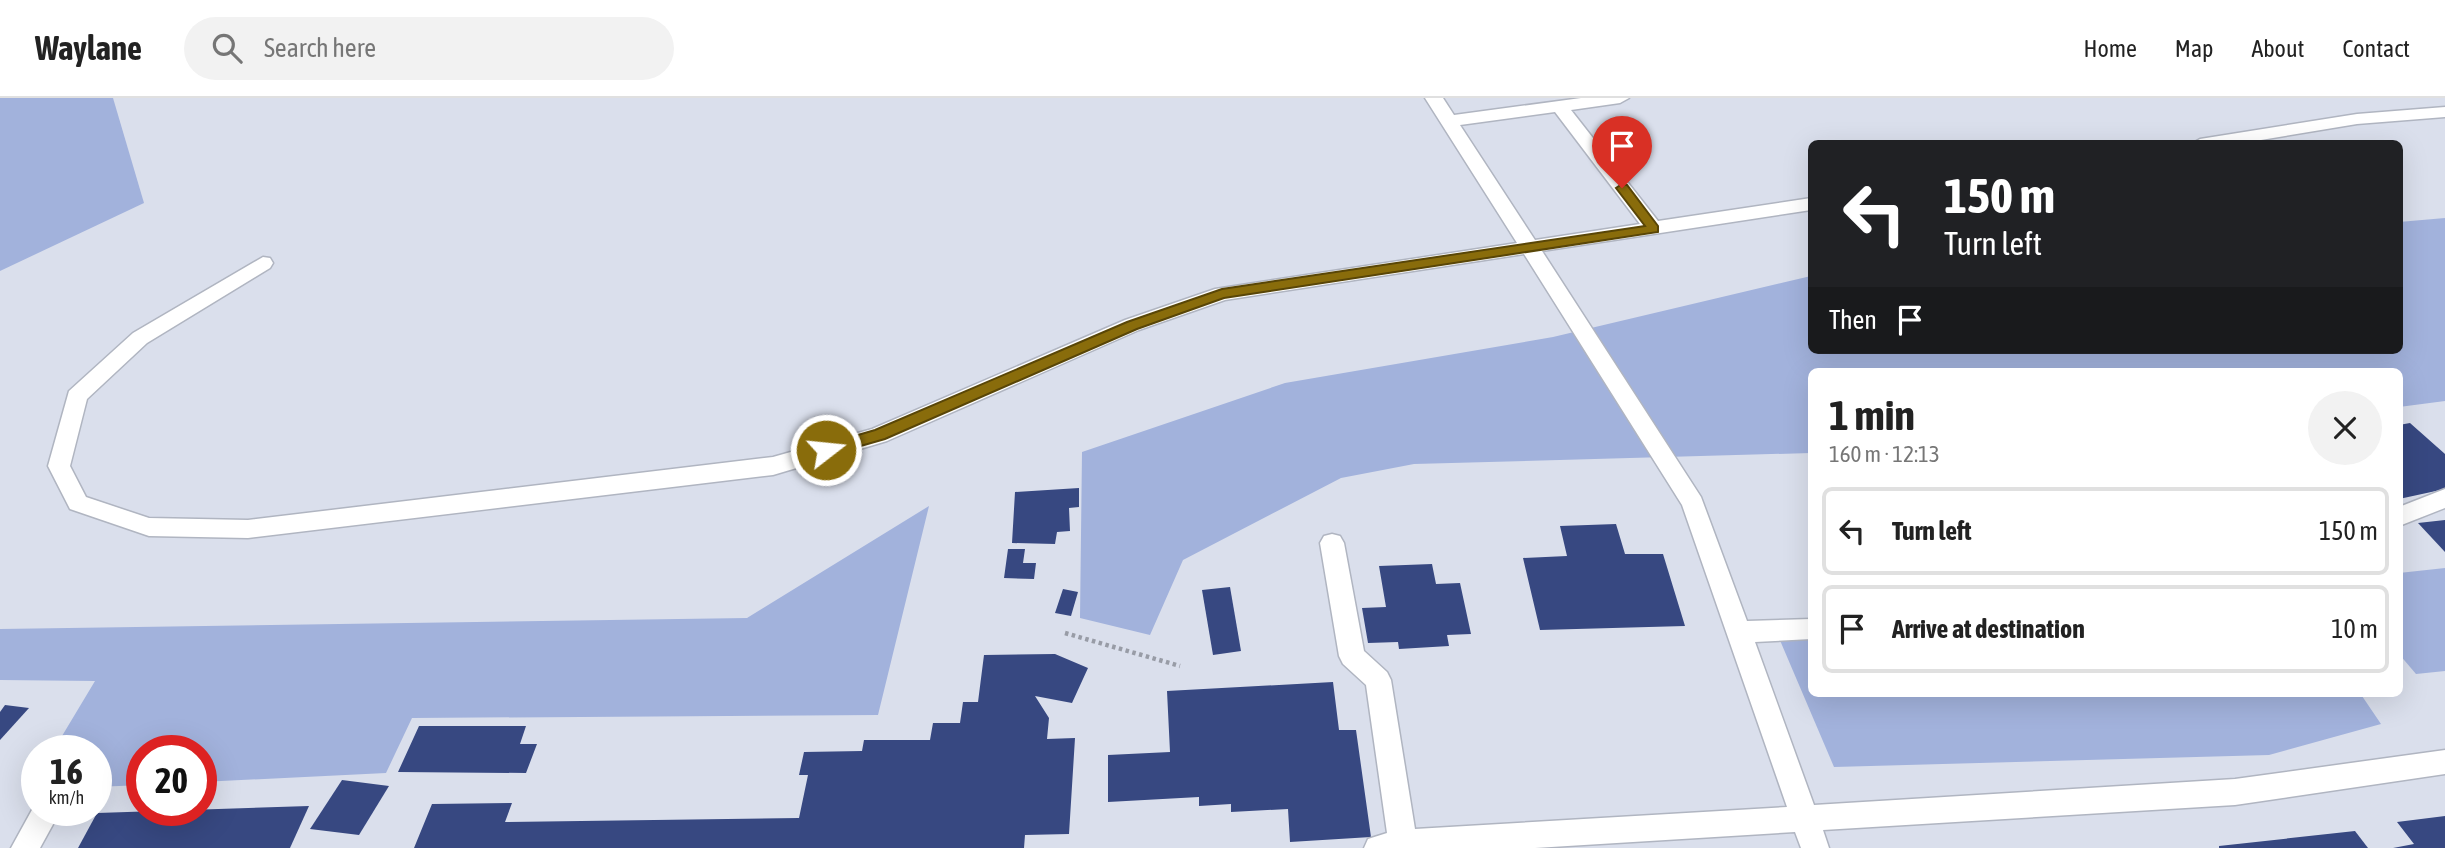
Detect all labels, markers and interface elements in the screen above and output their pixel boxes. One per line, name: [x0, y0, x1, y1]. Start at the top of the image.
search box: [184, 17, 674, 80]
text: Waylane: [35, 29, 142, 67]
icon: search: [208, 29, 246, 67]
text: Search here: [264, 33, 376, 63]
text: Home: [2083, 35, 2137, 62]
text: Map: [2175, 35, 2213, 62]
text: About: [2251, 35, 2304, 62]
text: Contact: [2342, 35, 2410, 62]
pin: [1592, 116, 1652, 188]
icon: arrive: [1603, 127, 1641, 165]
text: 150 m: [1944, 167, 2055, 223]
icon: left: [1829, 168, 1920, 259]
text: Turn left: [1944, 225, 2042, 262]
icon: arrive: [1891, 301, 1929, 339]
text: Then: [1829, 305, 1877, 335]
text: 1 min: [1829, 391, 1915, 439]
button: close: [2308, 391, 2382, 465]
position arrow: [789, 413, 863, 487]
text: 160 m · 12:13: [1829, 441, 1940, 467]
icon: left: [1833, 512, 1871, 550]
text: Turn left: [1892, 516, 1972, 546]
text: 150 m: [2319, 516, 2378, 546]
icon: arrive: [1833, 610, 1871, 648]
text: Arrive at destination: [1892, 614, 2085, 644]
text: 10 m: [2331, 614, 2378, 644]
speed limit sign: 20: [126, 735, 217, 826]
text: 16: [50, 751, 83, 791]
text: km/h: [49, 787, 84, 808]

